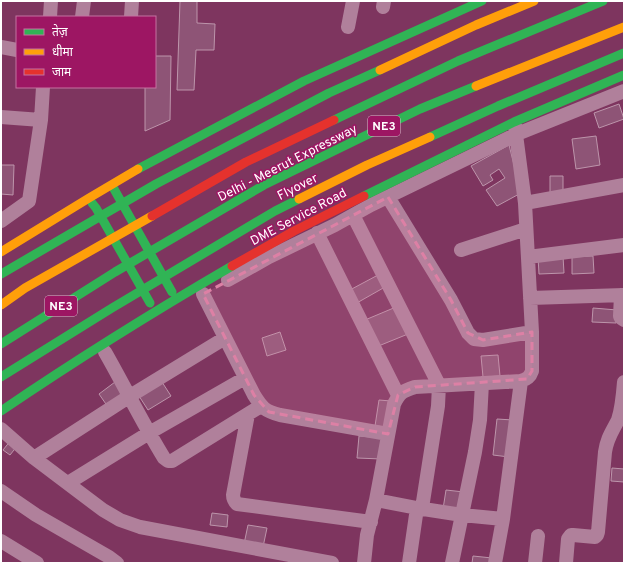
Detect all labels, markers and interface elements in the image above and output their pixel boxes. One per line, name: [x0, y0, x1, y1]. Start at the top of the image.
legend: [16, 16, 156, 88]
text: तेज़: [52, 24, 69, 41]
text: धीमा: [52, 44, 74, 61]
text: जाम: [52, 65, 72, 81]
road number: NE3: [368, 116, 400, 136]
street label: Delhi - Meerut Expressway: [215, 122, 360, 206]
street label: Flyover: [275, 171, 321, 205]
street label: DME Service Road: [248, 186, 350, 250]
road number: NE3: [45, 296, 77, 316]

